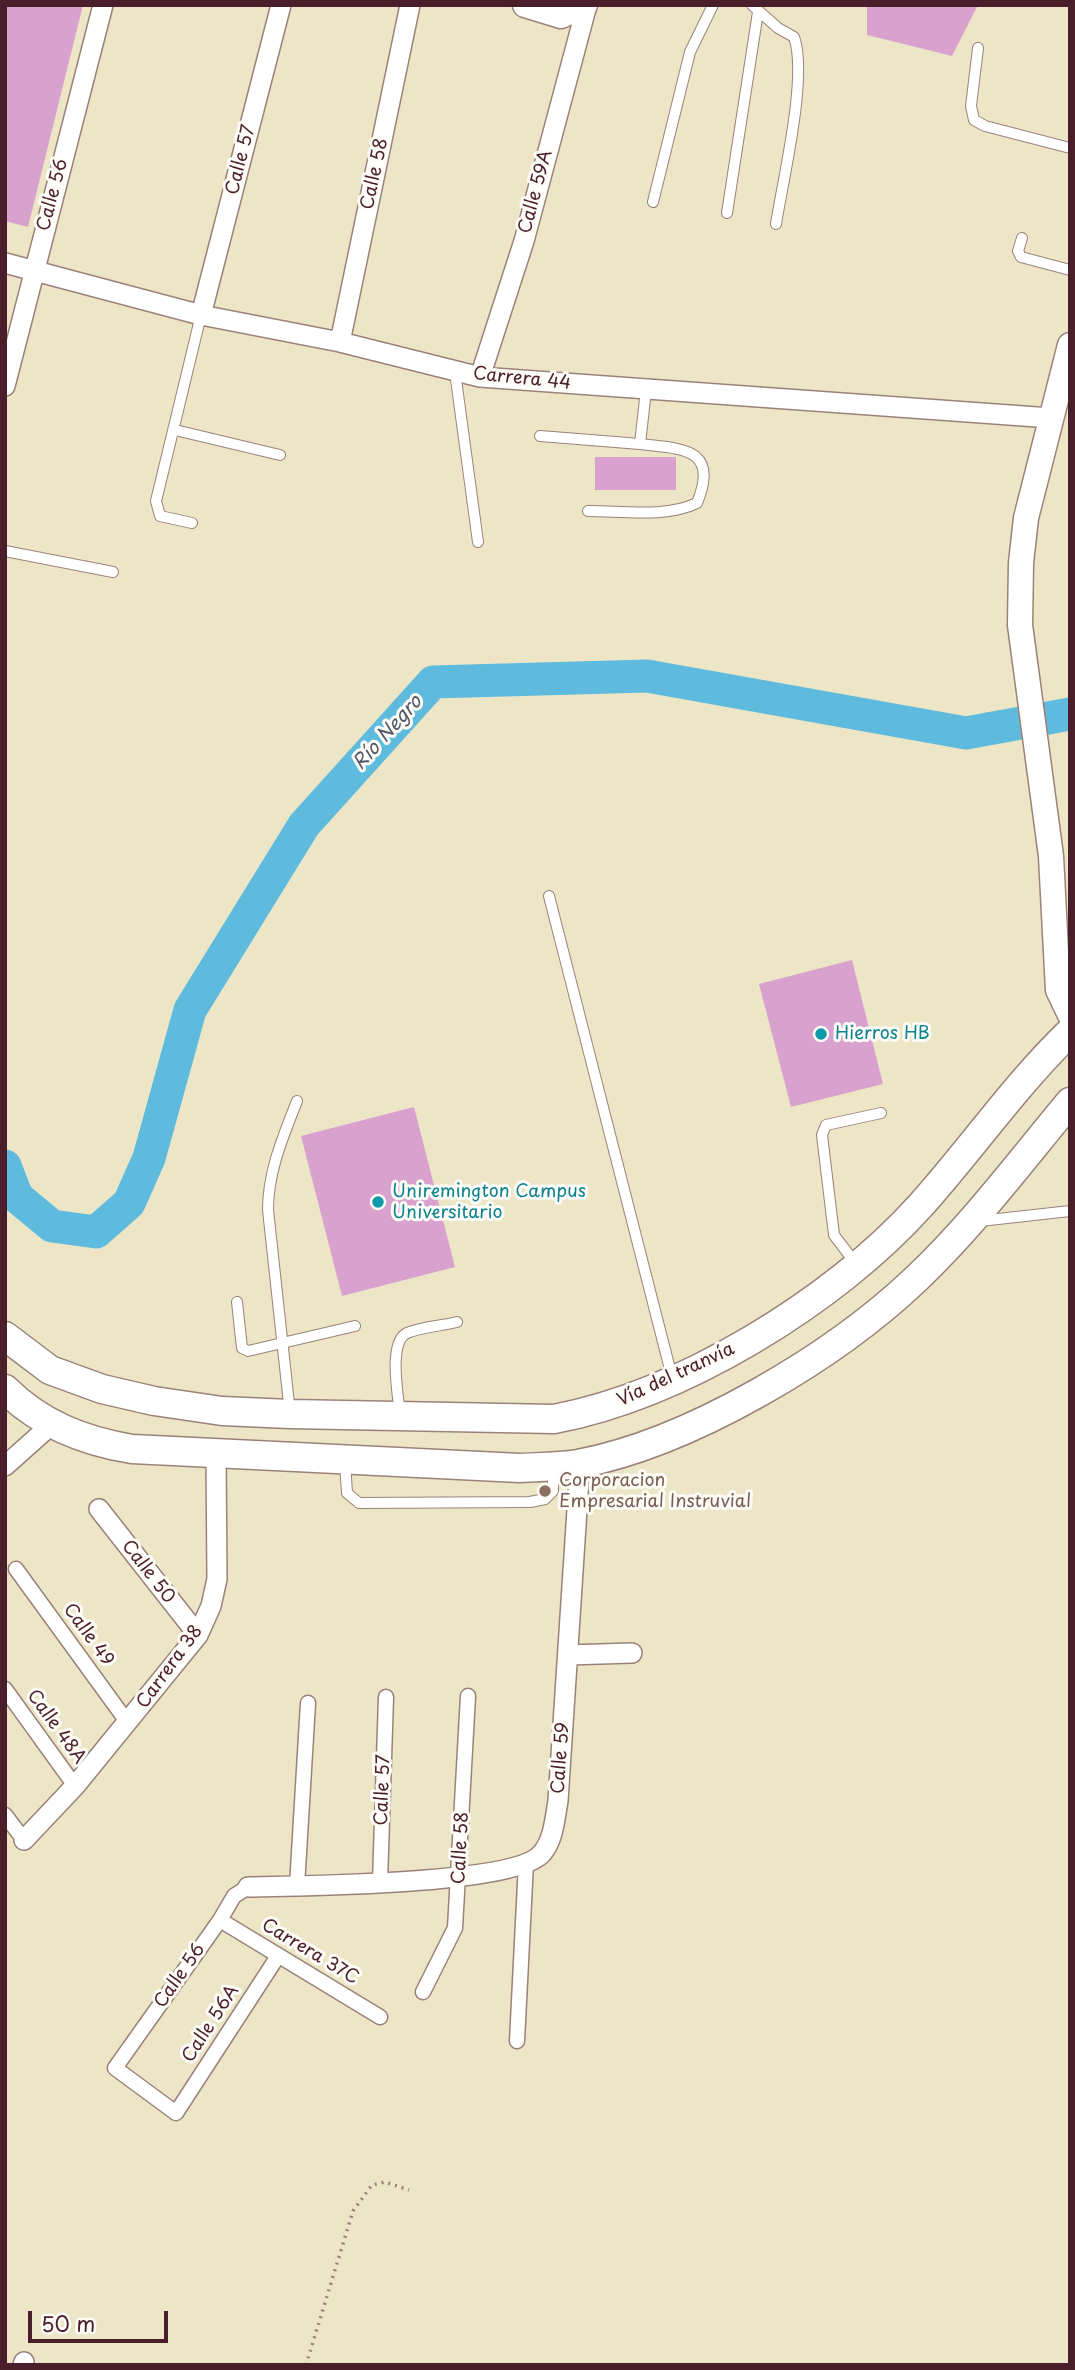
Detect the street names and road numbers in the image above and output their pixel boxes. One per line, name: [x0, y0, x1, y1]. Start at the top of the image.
street label: Calle 57: [222, 123, 260, 197]
street label: Calle 58: [357, 136, 393, 212]
street label: Calle 59A: [514, 148, 558, 236]
street label: Calle 56: [33, 157, 73, 233]
street label: Carrera 44: [472, 363, 572, 395]
street label: Vía del tranvía: [614, 1338, 738, 1412]
street label: Calle 50: [117, 1536, 179, 1608]
street label: Calle 49: [58, 1600, 118, 1670]
street label: Carrera 38: [133, 1621, 207, 1713]
street label: Calle 48A: [22, 1686, 90, 1768]
street label: Calle 59: [548, 1721, 574, 1795]
street label: Calle 57: [371, 1754, 395, 1826]
street label: Calle 58: [448, 1811, 474, 1885]
street label: Carrera 37C: [257, 1914, 363, 1990]
street label: Calle 56: [150, 1940, 210, 2012]
street label: Calle 56A: [178, 1981, 244, 2067]

